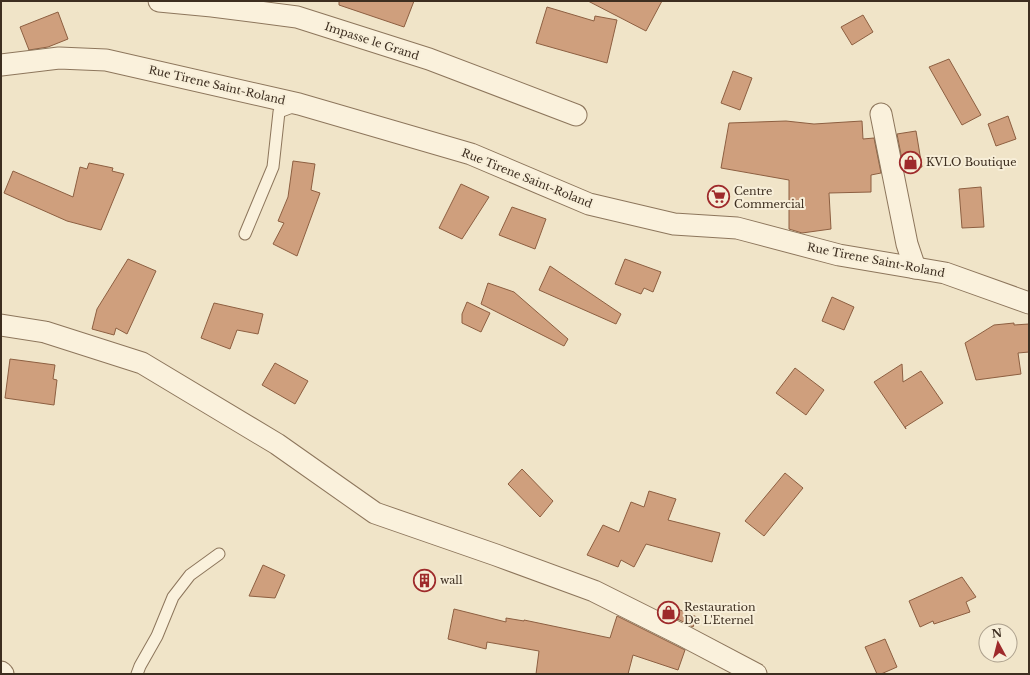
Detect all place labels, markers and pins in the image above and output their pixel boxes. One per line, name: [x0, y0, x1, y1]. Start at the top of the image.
shop icon: KVLO Boutique: [898, 149, 924, 175]
place label: KVLO Boutique: [926, 155, 1016, 169]
supermarket icon: Centre Commercial: [705, 184, 731, 210]
place label: Centre Commercial: [734, 184, 805, 211]
building icon: wall: [412, 567, 438, 593]
place label: wall: [440, 573, 463, 587]
shop icon: Restauration De L'Eternel: [655, 600, 681, 626]
place label: Restauration De L'Eternel: [684, 600, 756, 627]

